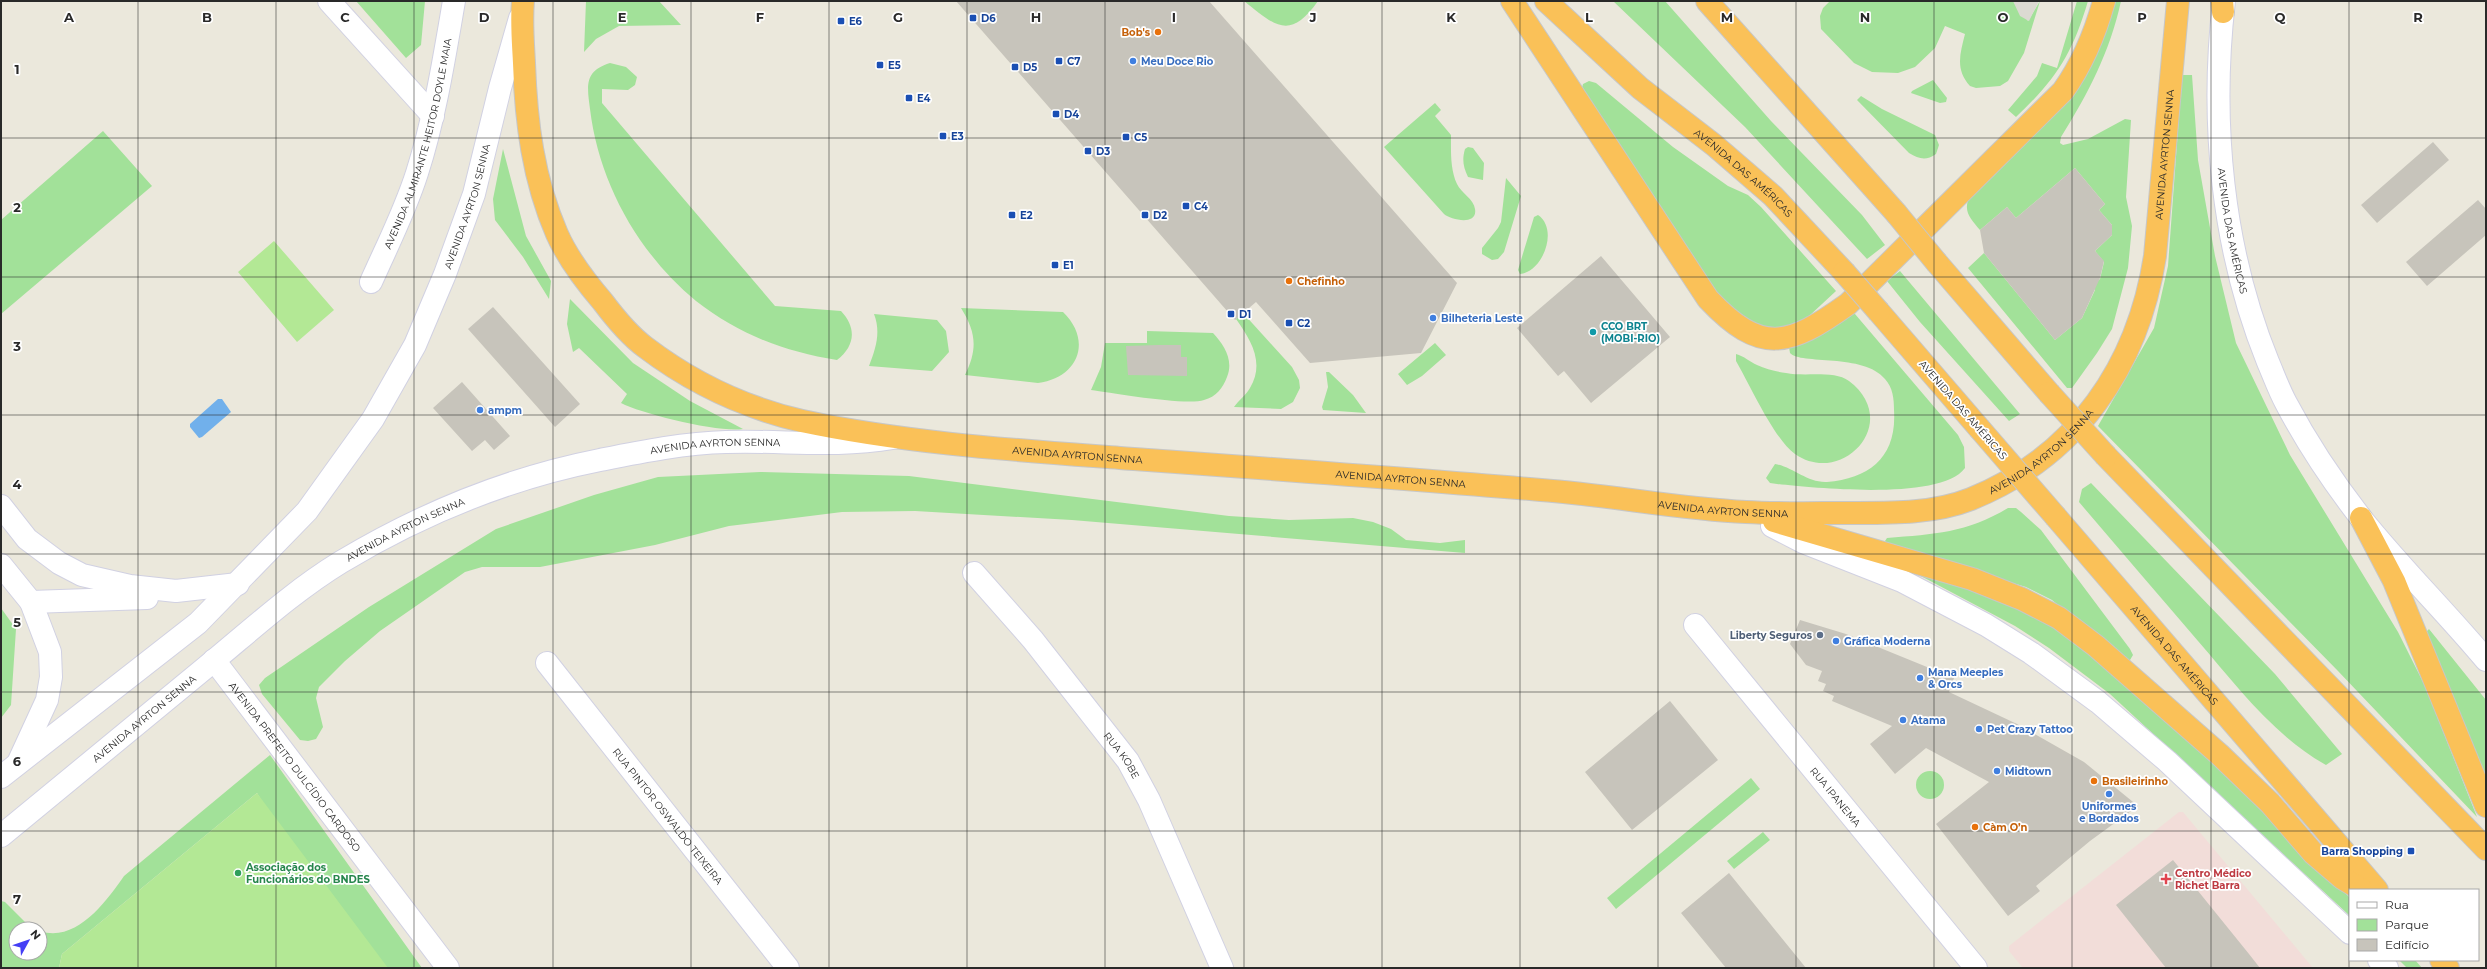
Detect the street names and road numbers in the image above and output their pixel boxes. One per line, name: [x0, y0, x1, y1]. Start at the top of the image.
street label: AVENIDA ALMIRANTE HEITOR DOYLE MAIA: [381, 36, 454, 251]
street label: AVENIDA AYRTON SENNA: [2152, 88, 2177, 220]
street label: AVENIDA DAS AMÉRICAS: [1692, 126, 1796, 220]
street label: AVENIDA AYRTON SENNA: [441, 142, 493, 271]
street label: AVENIDA DAS AMÉRICAS: [2215, 167, 2251, 295]
street label: AVENIDA DAS AMÉRICAS: [1916, 358, 2010, 462]
street label: AVENIDA AYRTON SENNA: [1986, 405, 2096, 497]
street label: AVENIDA AYRTON SENNA: [649, 435, 781, 457]
street label: AVENIDA AYRTON SENNA: [1012, 443, 1144, 466]
street label: AVENIDA AYRTON SENNA: [1335, 467, 1467, 490]
street label: AVENIDA AYRTON SENNA: [344, 494, 467, 564]
street label: AVENIDA AYRTON SENNA: [1657, 497, 1789, 520]
street label: AVENIDA DAS AMÉRICAS: [2128, 602, 2221, 708]
street label: AVENIDA AYRTON SENNA: [89, 671, 199, 765]
street label: AVENIDA PREFEITO DULCÍDIO CARDOSO: [226, 679, 364, 854]
street label: RUA KOBE: [1101, 729, 1143, 781]
street label: RUA PINTOR OSWALDO TEIXEIRA: [610, 745, 726, 888]
street label: RUA IPANEMA: [1807, 764, 1864, 830]

